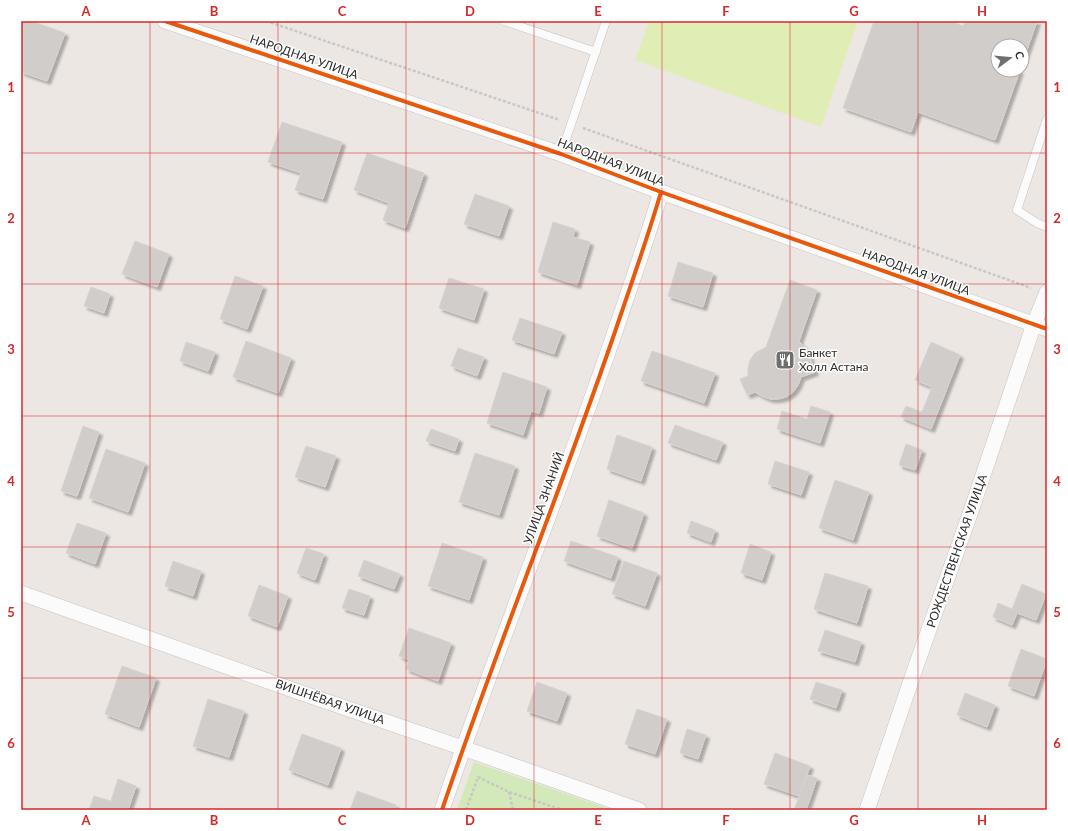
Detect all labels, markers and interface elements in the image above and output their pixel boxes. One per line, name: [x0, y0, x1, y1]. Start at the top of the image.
text: A: [80, 3, 91, 19]
text: B: [210, 3, 219, 19]
text: C: [338, 3, 347, 19]
text: D: [465, 3, 475, 19]
text: E: [594, 3, 602, 19]
text: F: [722, 3, 730, 19]
text: G: [849, 3, 859, 19]
text: H: [977, 3, 987, 19]
street label: НАРОДНАЯ УЛИЦА: [248, 31, 361, 82]
north arrow: [990, 38, 1030, 78]
text: С: [1013, 50, 1028, 61]
text: 1: [7, 79, 15, 95]
text: 1: [1053, 79, 1061, 95]
street label: НАРОДНАЯ УЛИЦА: [555, 134, 668, 189]
text: 2: [7, 210, 15, 226]
text: 2: [1053, 210, 1061, 226]
street label: НАРОДНАЯ УЛИЦА: [860, 245, 973, 298]
text: 3: [7, 341, 15, 357]
text: 3: [1053, 341, 1061, 357]
place label: Банкет Холл Астана: [799, 345, 868, 374]
restaurant icon: Банкет Холл Астана: [774, 349, 796, 371]
street label: УЛИЦА ЗНАНИЙ: [520, 450, 567, 546]
street label: РОЖДЕСТВЕНСКАЯ УЛИЦА: [923, 471, 990, 630]
text: 4: [7, 473, 15, 489]
text: 4: [1053, 473, 1061, 489]
text: 5: [7, 604, 15, 620]
text: 5: [1053, 604, 1061, 620]
street label: ВИШНЁВАЯ УЛИЦА: [273, 676, 388, 728]
text: 6: [7, 735, 15, 751]
text: 6: [1053, 735, 1061, 751]
text: A: [80, 812, 91, 828]
text: B: [210, 812, 219, 828]
text: C: [338, 812, 347, 828]
text: D: [465, 812, 475, 828]
text: E: [594, 812, 602, 828]
text: F: [722, 812, 730, 828]
text: G: [849, 812, 859, 828]
text: H: [977, 812, 987, 828]

